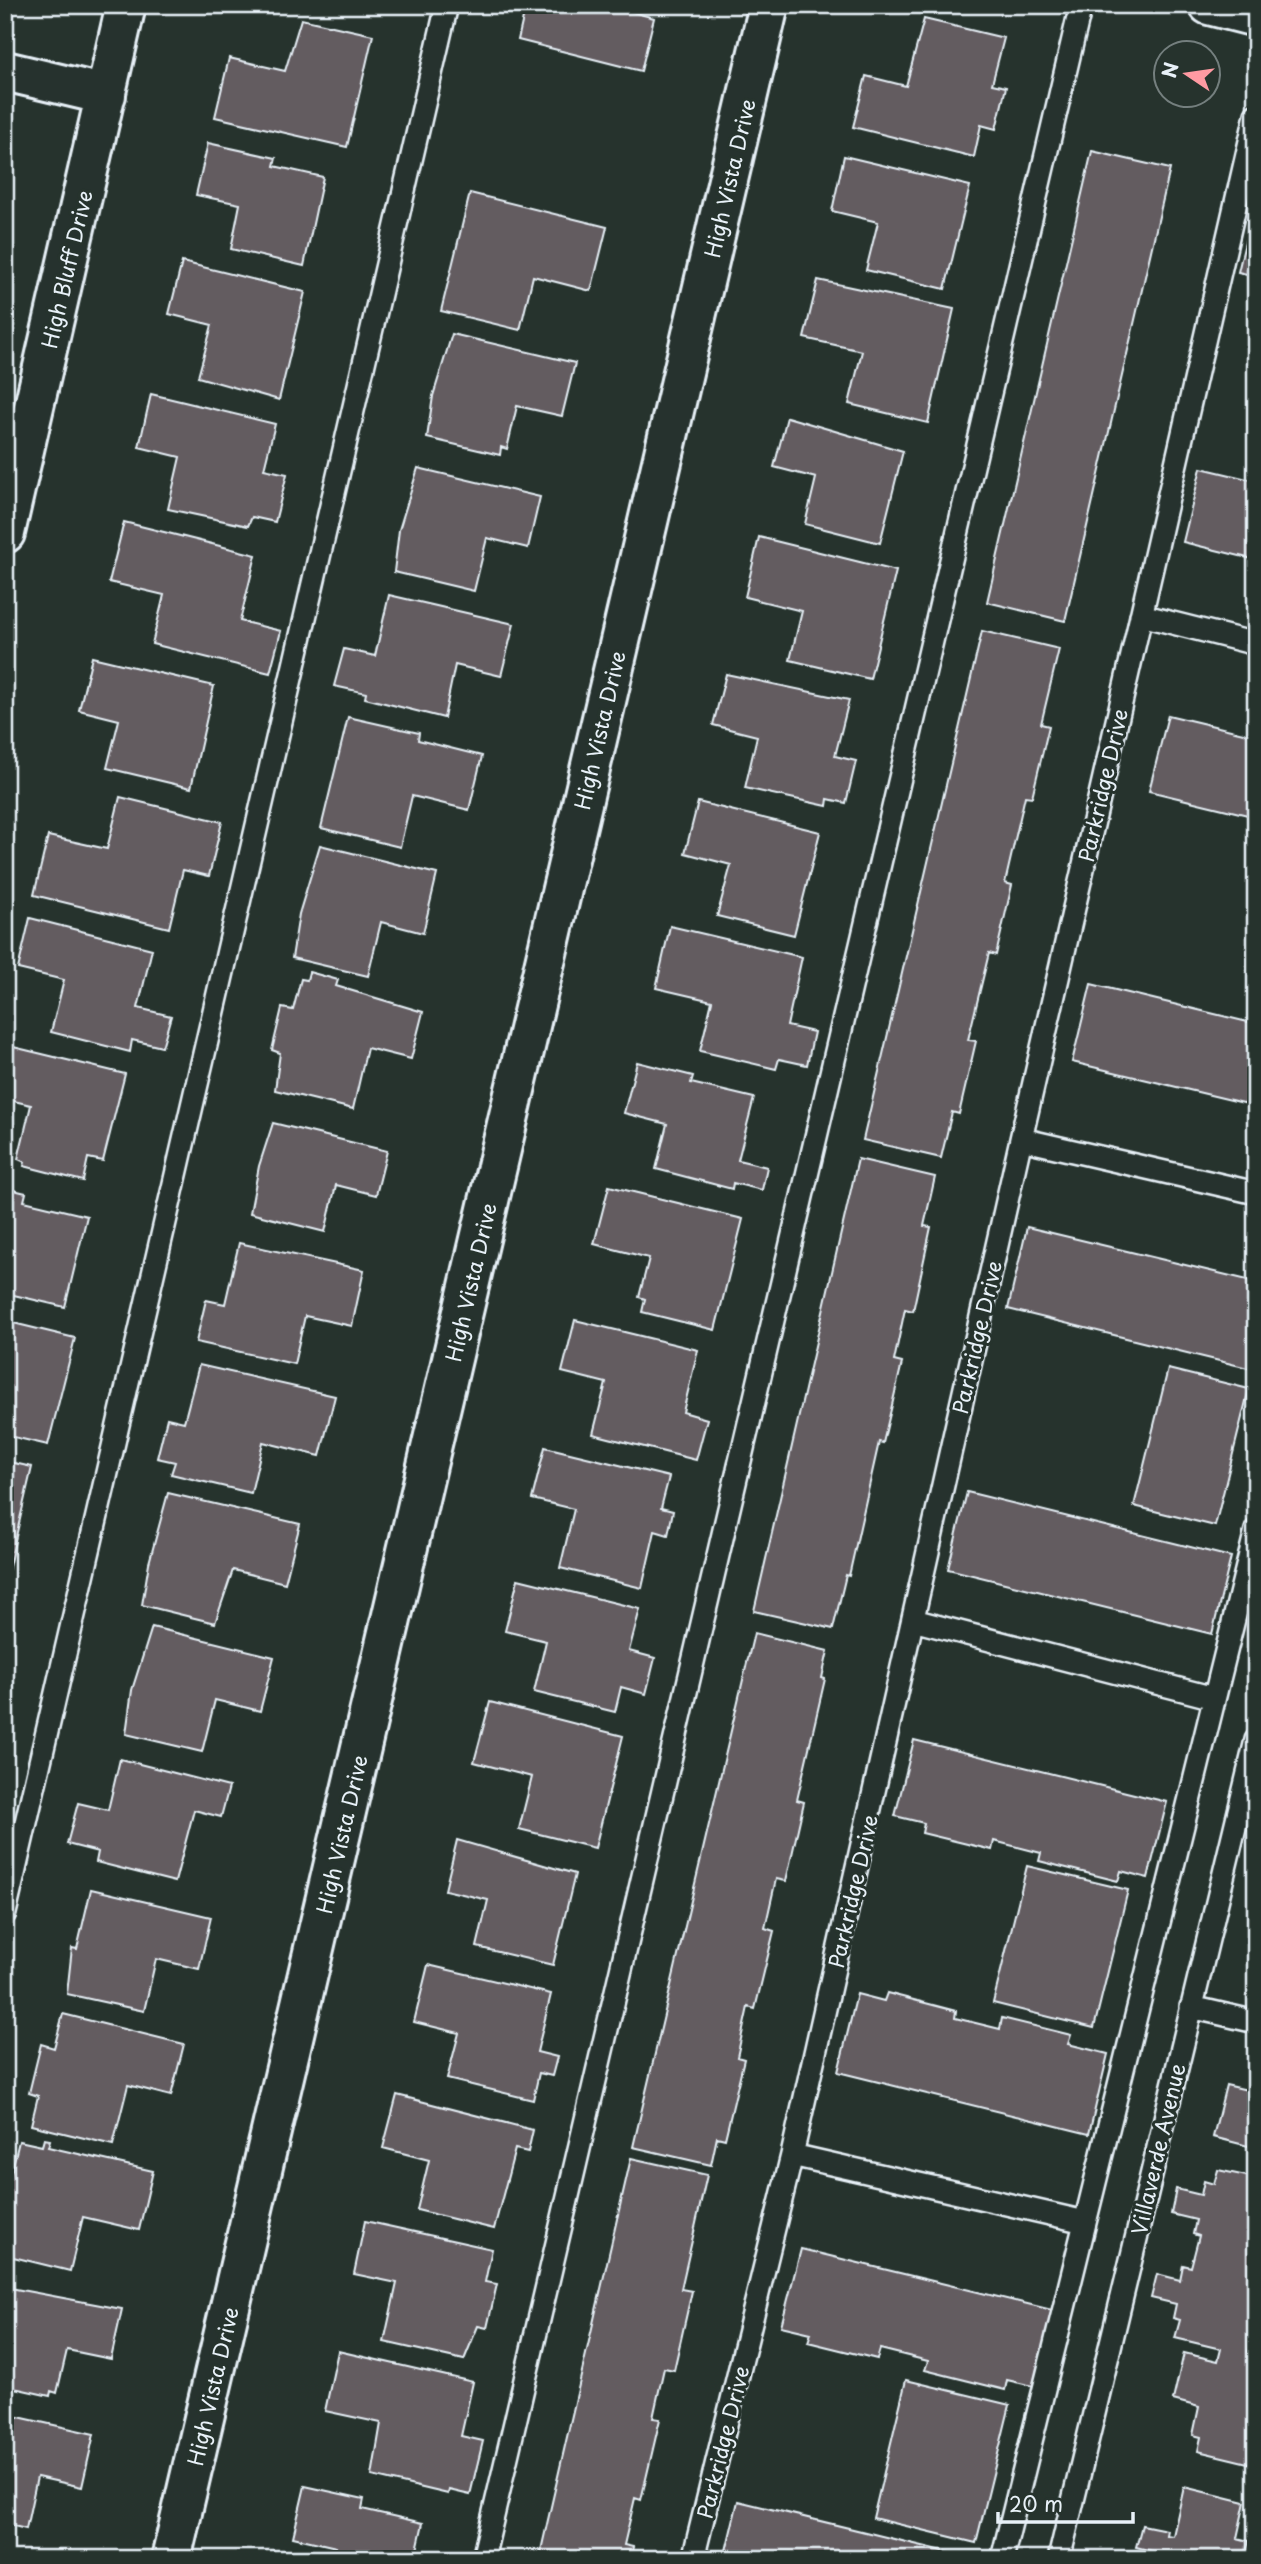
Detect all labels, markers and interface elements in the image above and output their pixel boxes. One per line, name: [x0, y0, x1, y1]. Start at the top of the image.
north arrow: [1152, 38, 1222, 108]
text: N: [1154, 59, 1185, 80]
street label: High Vista Drive: [695, 95, 763, 261]
street label: High Bluff Drive: [32, 187, 100, 351]
street label: High Vista Drive: [565, 647, 633, 813]
street label: Parkridge Drive: [1069, 705, 1135, 865]
street label: High Vista Drive: [436, 1199, 504, 1365]
street label: Parkridge Drive: [943, 1257, 1009, 1417]
street label: High Vista Drive: [307, 1751, 375, 1917]
street label: Parkridge Drive: [819, 1811, 885, 1971]
street label: Villaverde Avenue: [1122, 2060, 1192, 2238]
street label: High Vista Drive: [178, 2303, 246, 2469]
street label: Parkridge Drive: [688, 2362, 756, 2522]
scale bar: [998, 2480, 1133, 2524]
text: 20 m: [1009, 2487, 1063, 2519]

